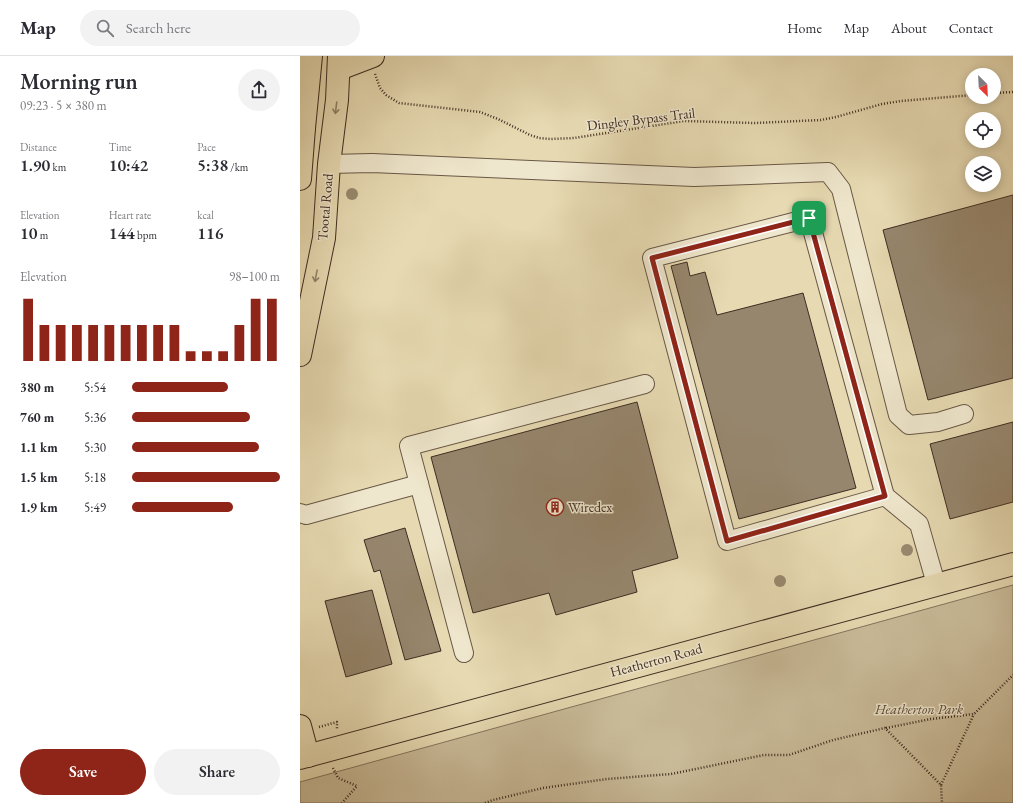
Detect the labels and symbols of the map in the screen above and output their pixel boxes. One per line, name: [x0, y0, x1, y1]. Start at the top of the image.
north arrow: [965, 68, 1001, 104]
one-way arrow: [332, 101, 340, 114]
street label: Dingley Bypass Trail: [586, 103, 697, 135]
street label: Tootal Road: [313, 172, 337, 241]
pin: [792, 201, 826, 235]
one-way arrow: [312, 269, 320, 282]
building icon: Wiredex: [545, 497, 565, 517]
place label: Wiredex: [568, 498, 612, 516]
street label: Heatherton Road: [608, 639, 705, 681]
park label: Heatherton Park: [874, 700, 964, 718]

